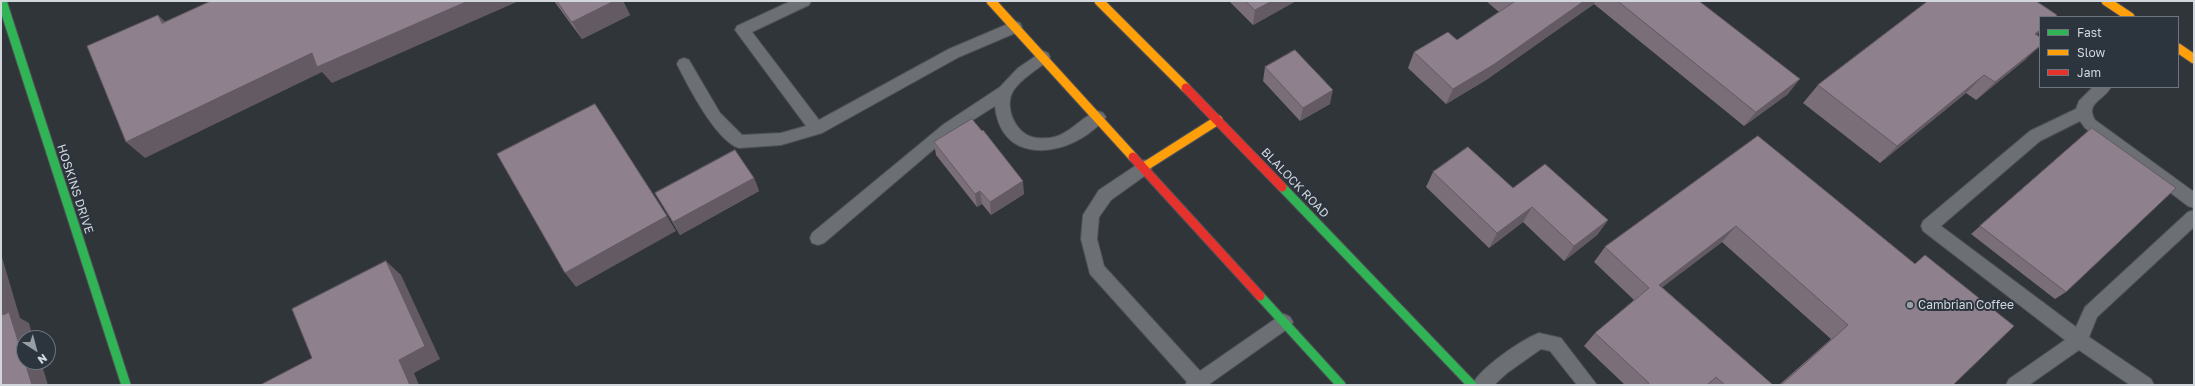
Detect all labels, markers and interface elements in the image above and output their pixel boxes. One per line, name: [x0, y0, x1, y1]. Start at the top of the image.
legend: [2039, 16, 2179, 88]
text: Fast: [2077, 25, 2102, 40]
text: Slow: [2077, 45, 2105, 60]
text: Jam: [2077, 65, 2101, 80]
street label: HOSKINS DRIVE: [54, 142, 96, 236]
street label: BLALOCK ROAD: [1258, 145, 1332, 221]
place label: Cambrian Coffee: [1918, 298, 2014, 312]
marker: Cambrian Coffee: [1905, 300, 1915, 310]
north arrow: [16, 330, 56, 370]
text: N: [36, 352, 50, 367]

